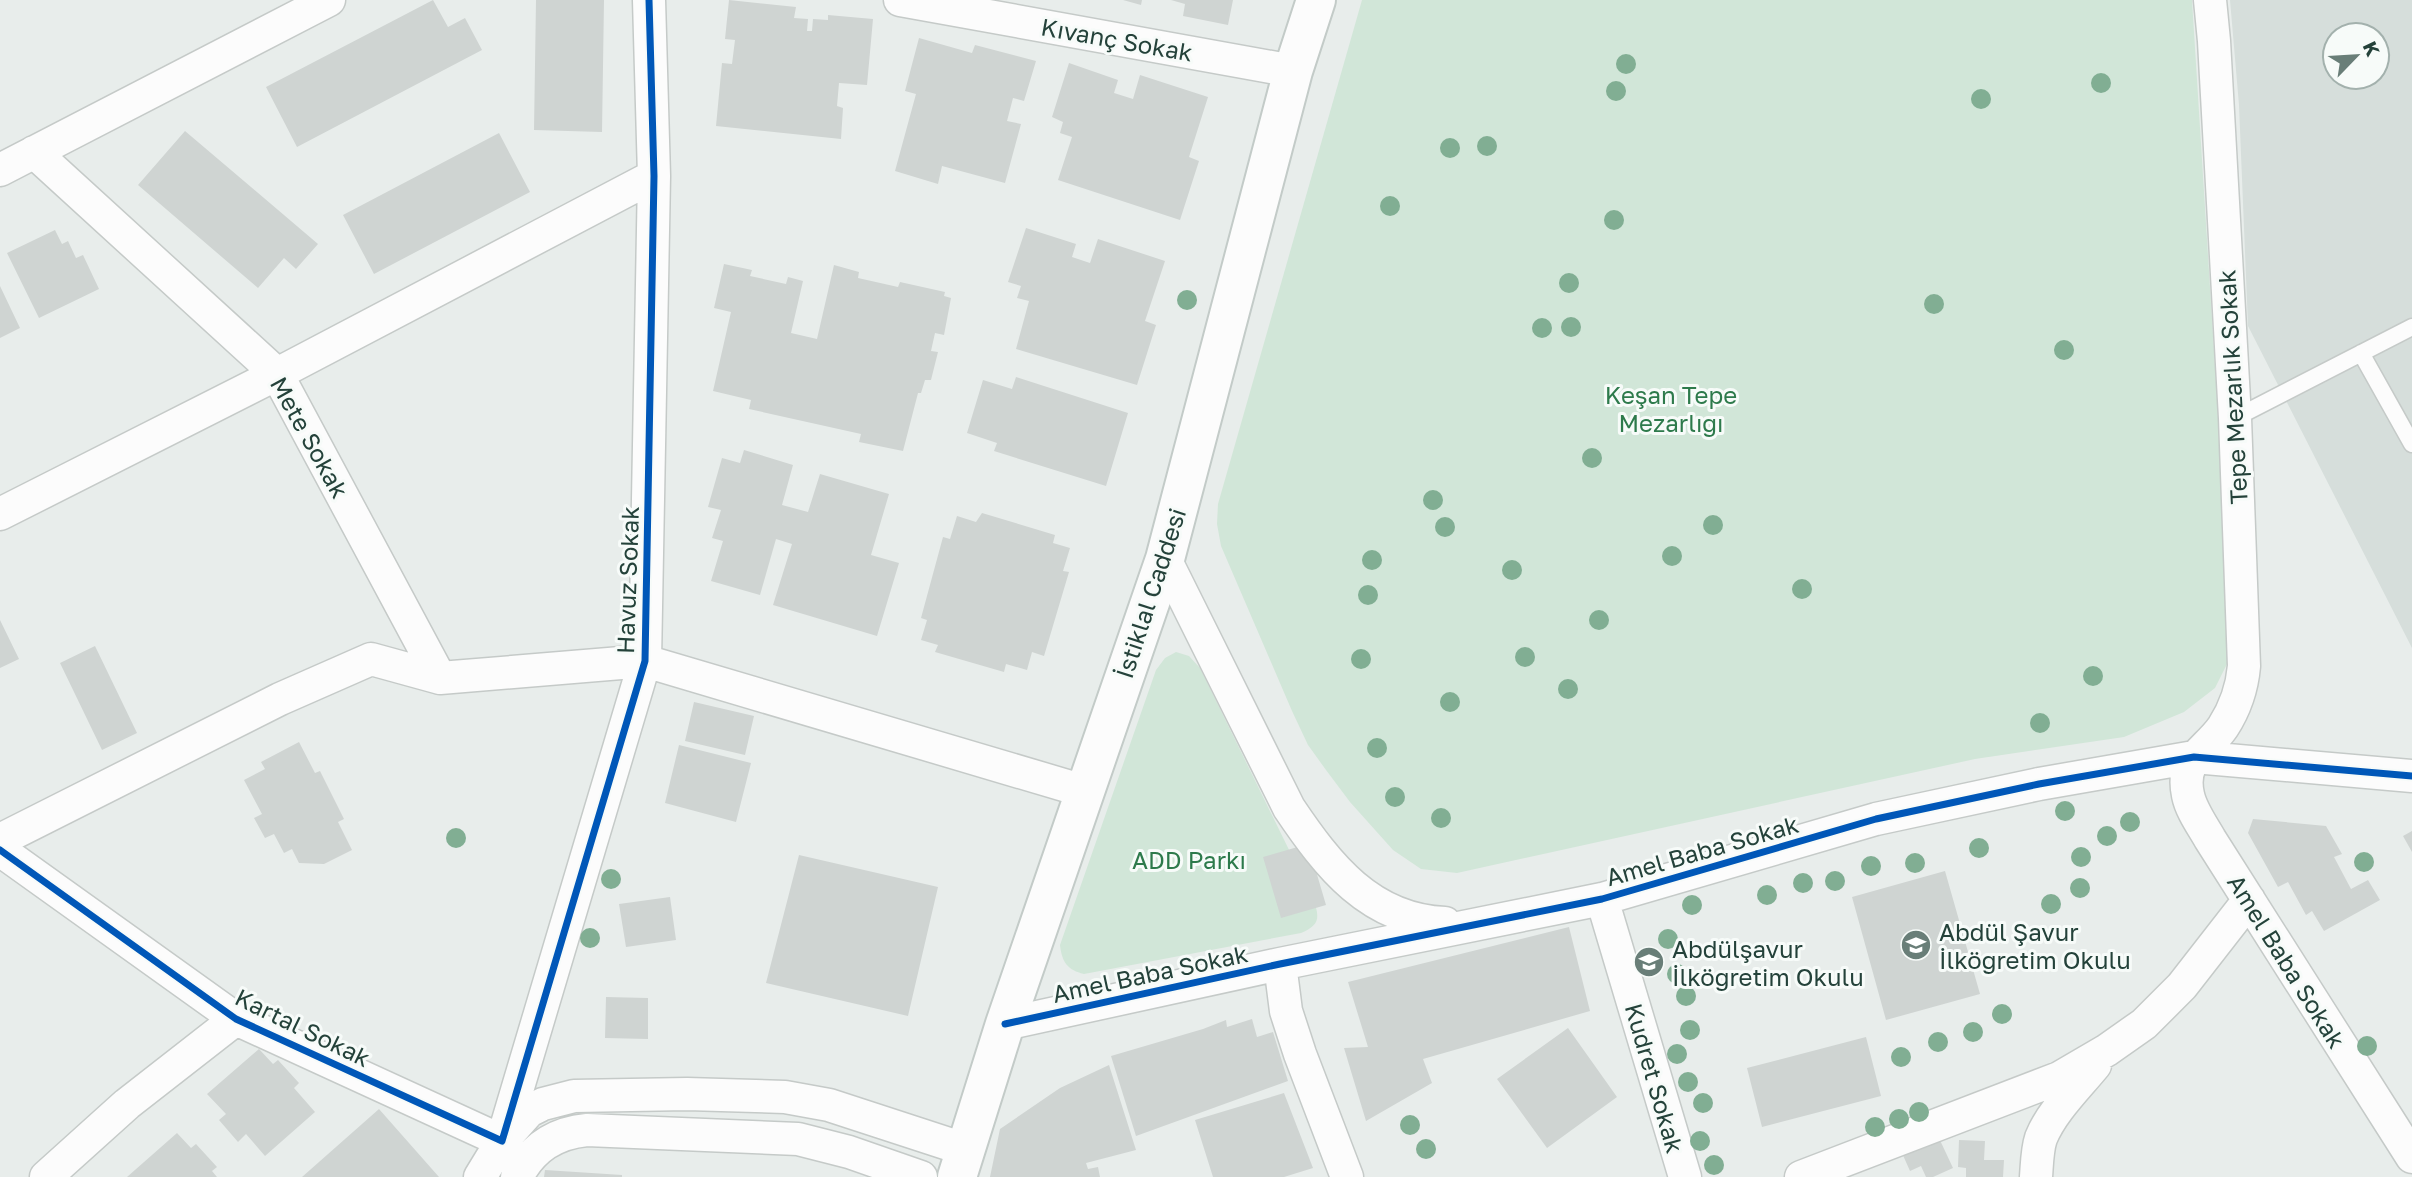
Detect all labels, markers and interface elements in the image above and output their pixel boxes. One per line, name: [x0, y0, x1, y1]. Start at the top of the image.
street label: Kıvanç Sokak: [1039, 11, 1195, 67]
north arrow: [2321, 21, 2391, 91]
text: K: [2359, 37, 2385, 60]
street label: Tepe Mezarlık Sokak: [2211, 269, 2253, 505]
street label: Mete Sokak: [265, 371, 355, 503]
park label: Keşan Tepe Mezarlığı: [1605, 380, 1737, 437]
street label: İstiklal Caddesi: [1109, 504, 1191, 682]
street label: Havuz Sokak: [610, 506, 644, 654]
street label: Amel Baba Sokak: [1602, 809, 1802, 891]
park label: ADD Parkı: [1132, 845, 1246, 874]
street label: Amel Baba Sokak: [2222, 869, 2352, 1053]
place label: Abdül Şavur İlköğretim Okulu: [1939, 917, 2131, 974]
school or university icon: Abdül Şavur İlköğretim Okulu: [1899, 928, 1933, 962]
place label: Abdülşavur İlköğretim Okulu: [1672, 934, 1864, 991]
street label: Amel Baba Sokak: [1050, 938, 1250, 1008]
school or university icon: Abdülşavur İlköğretim Okulu: [1632, 945, 1666, 979]
street label: Kartal Sokak: [231, 982, 375, 1072]
street label: Kudret Sokak: [1620, 1000, 1690, 1156]

